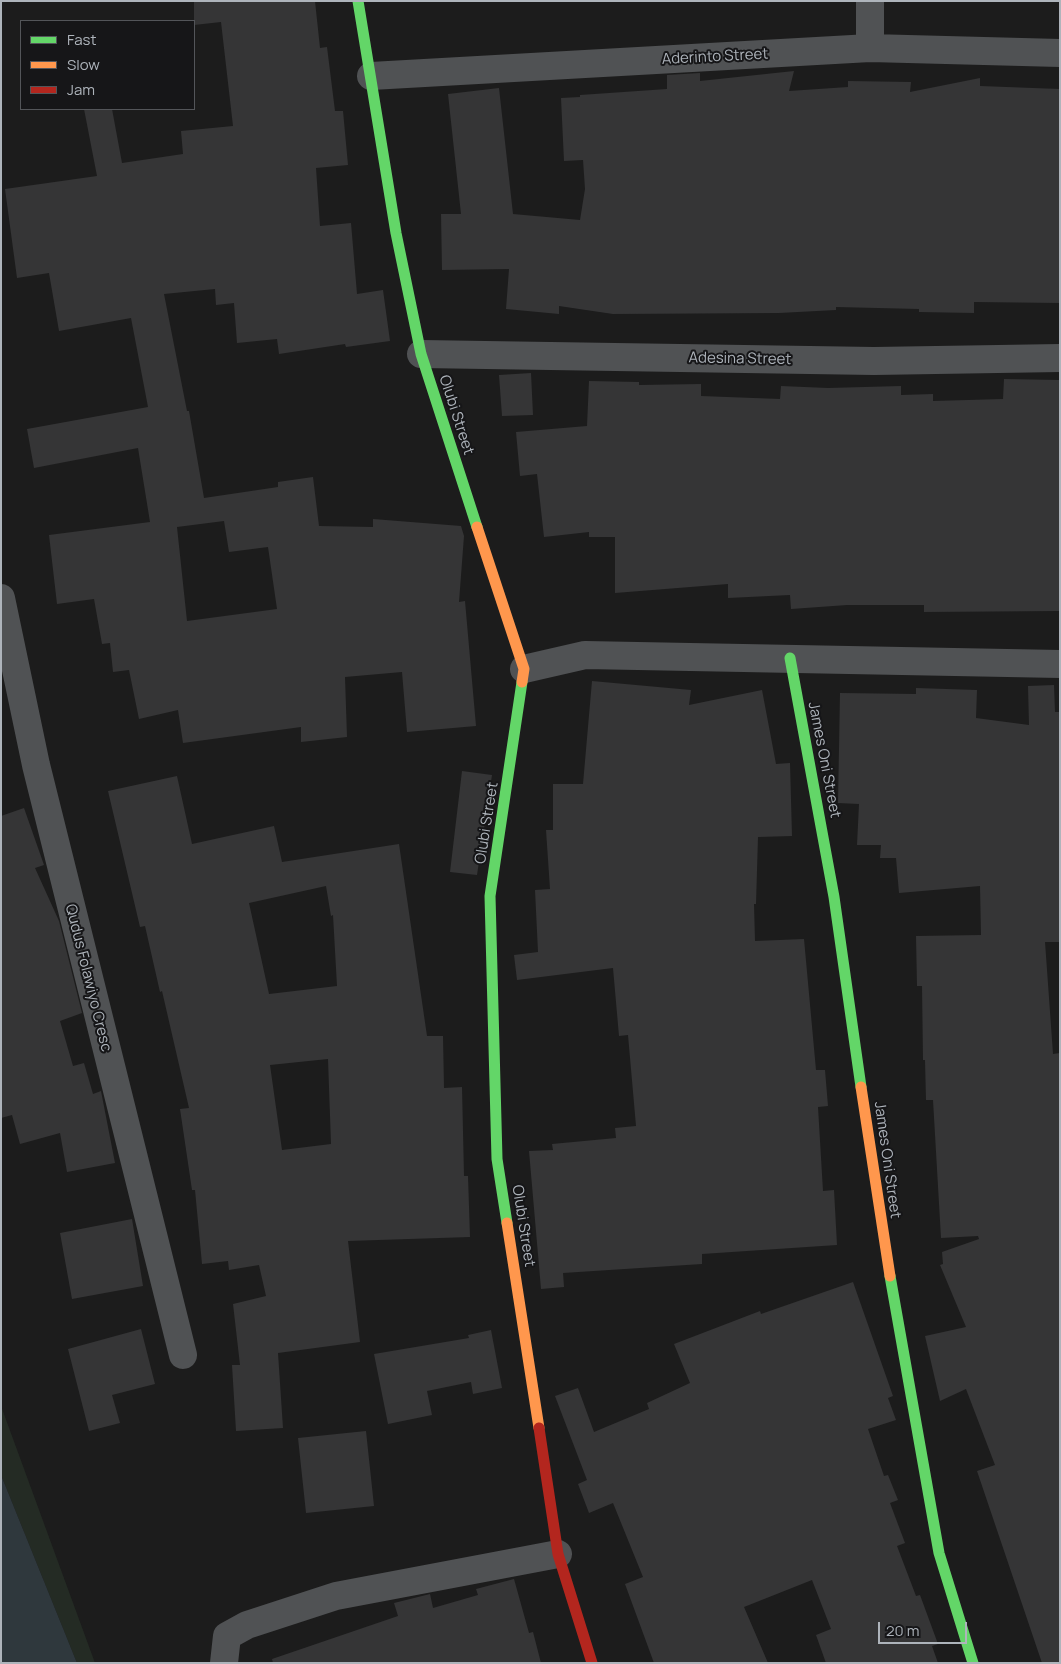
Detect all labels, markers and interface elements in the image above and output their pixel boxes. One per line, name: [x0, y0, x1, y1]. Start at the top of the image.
legend: [20, 20, 195, 110]
text: Fast: [67, 29, 96, 50]
street label: Aderinto Street: [661, 45, 769, 69]
text: Slow: [67, 54, 100, 75]
text: Jam: [67, 79, 95, 100]
street label: Adesina Street: [688, 349, 792, 369]
street label: Olubi Street: [435, 373, 477, 457]
street label: James Oni Street: [804, 700, 844, 820]
street label: Olubi Street: [472, 781, 502, 865]
street label: Qudus Folawiyo Cresc: [61, 902, 115, 1054]
street label: James Oni Street: [870, 1100, 904, 1220]
street label: Olubi Street: [508, 1184, 538, 1268]
scale bar: [881, 1612, 970, 1644]
text: 20 m: [886, 1620, 919, 1641]

